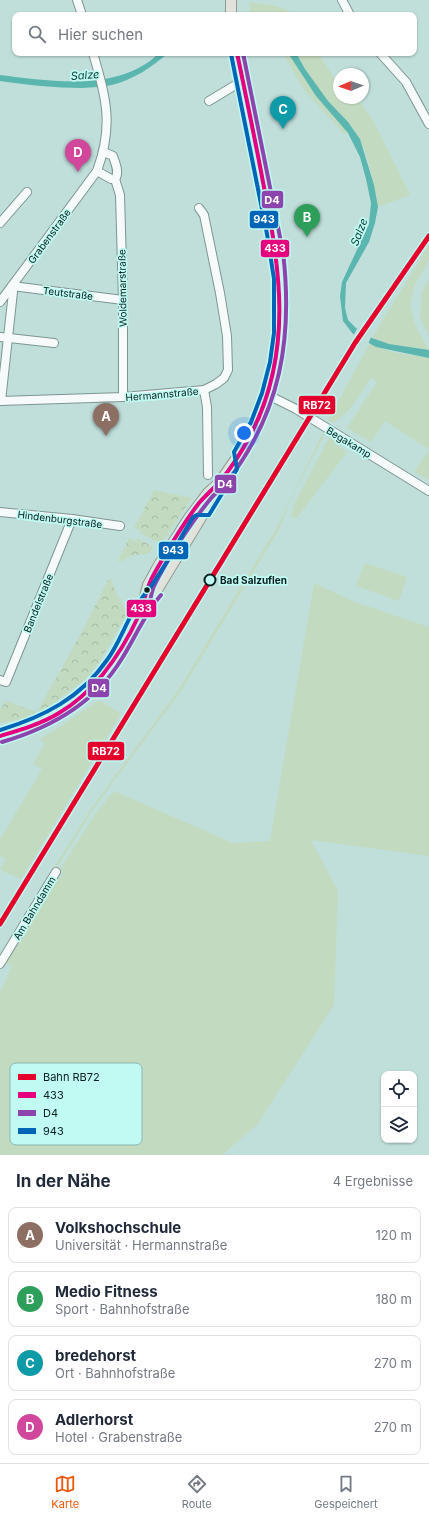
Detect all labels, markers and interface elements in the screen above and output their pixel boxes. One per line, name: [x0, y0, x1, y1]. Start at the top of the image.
search box: [12, 12, 417, 56]
icon: search: [26, 23, 48, 45]
text: Hier suchen: [58, 25, 143, 44]
water label: Salze: [70, 67, 100, 83]
north arrow: [333, 68, 369, 104]
pin: C: [270, 96, 296, 129]
pin: D: [65, 139, 91, 172]
line badge: D4: [261, 190, 284, 209]
text: D4: [264, 193, 280, 207]
pin: B: [294, 204, 320, 237]
street label: Grabenstraße: [25, 206, 73, 266]
line badge: 943: [249, 210, 279, 229]
text: 943: [253, 212, 275, 226]
water label: Salze: [347, 216, 371, 248]
line badge: 433: [260, 239, 290, 258]
text: 433: [264, 241, 286, 255]
street label: Woldemarstraße: [115, 249, 129, 327]
street label: Teutstraße: [42, 284, 94, 302]
street label: Hermannstraße: [125, 385, 199, 403]
line badge: RB72: [298, 395, 336, 415]
text: RB72: [303, 398, 331, 412]
pin: A: [93, 403, 119, 436]
your location: [234, 423, 254, 443]
street label: Begakamp: [324, 424, 374, 460]
line badge: D4: [214, 474, 237, 494]
text: D4: [217, 477, 233, 491]
street label: Hindenburgstraße: [17, 508, 103, 530]
line badge: 943: [158, 541, 189, 560]
text: 943: [162, 543, 184, 557]
street label: Bandelstraße: [21, 572, 55, 634]
marker: Bad Salzuflen: [203, 573, 217, 587]
place label: Bad Salzuflen: [220, 574, 287, 586]
unlabelled marker: [142, 585, 152, 595]
line badge: 433: [126, 599, 157, 618]
text: 433: [130, 601, 152, 615]
line badge: D4: [87, 678, 110, 698]
text: D4: [91, 681, 107, 695]
line badge: RB72: [87, 741, 125, 761]
text: RB72: [92, 744, 120, 758]
street label: Am Bahndamm: [10, 874, 58, 942]
legend: [10, 1063, 142, 1145]
text: Bahn RB72: [43, 1070, 100, 1084]
map controls: [381, 1071, 417, 1143]
button: locate: [381, 1071, 417, 1107]
text: 433: [43, 1088, 64, 1102]
text: D4: [43, 1106, 58, 1120]
button: layers: [381, 1107, 417, 1143]
text: 943: [43, 1124, 64, 1138]
text: In der Nähe: [16, 1171, 111, 1191]
text: 4 Ergebnisse: [333, 1173, 413, 1189]
text: Volkshochschule: [55, 1218, 181, 1237]
text: A: [25, 1227, 35, 1243]
text: 120 m: [376, 1227, 412, 1243]
text: Universität · Hermannstraße: [55, 1237, 227, 1253]
text: Medio Fitness: [55, 1282, 158, 1301]
text: B: [26, 1291, 34, 1307]
text: 180 m: [375, 1291, 412, 1307]
text: Sport · Bahnhofstraße: [55, 1301, 190, 1317]
text: bredehorst: [55, 1346, 136, 1365]
text: C: [25, 1355, 35, 1371]
text: 270 m: [374, 1355, 412, 1371]
text: Ort · Bahnhofstraße: [55, 1365, 175, 1381]
text: Adlerhorst: [55, 1410, 133, 1429]
text: D: [25, 1419, 35, 1435]
text: 270 m: [374, 1419, 412, 1435]
text: Hotel · Grabenstraße: [55, 1429, 182, 1445]
tab: Karte: [51, 1473, 79, 1511]
tab: Route: [182, 1473, 212, 1511]
tab: Gespeichert: [314, 1473, 378, 1511]

